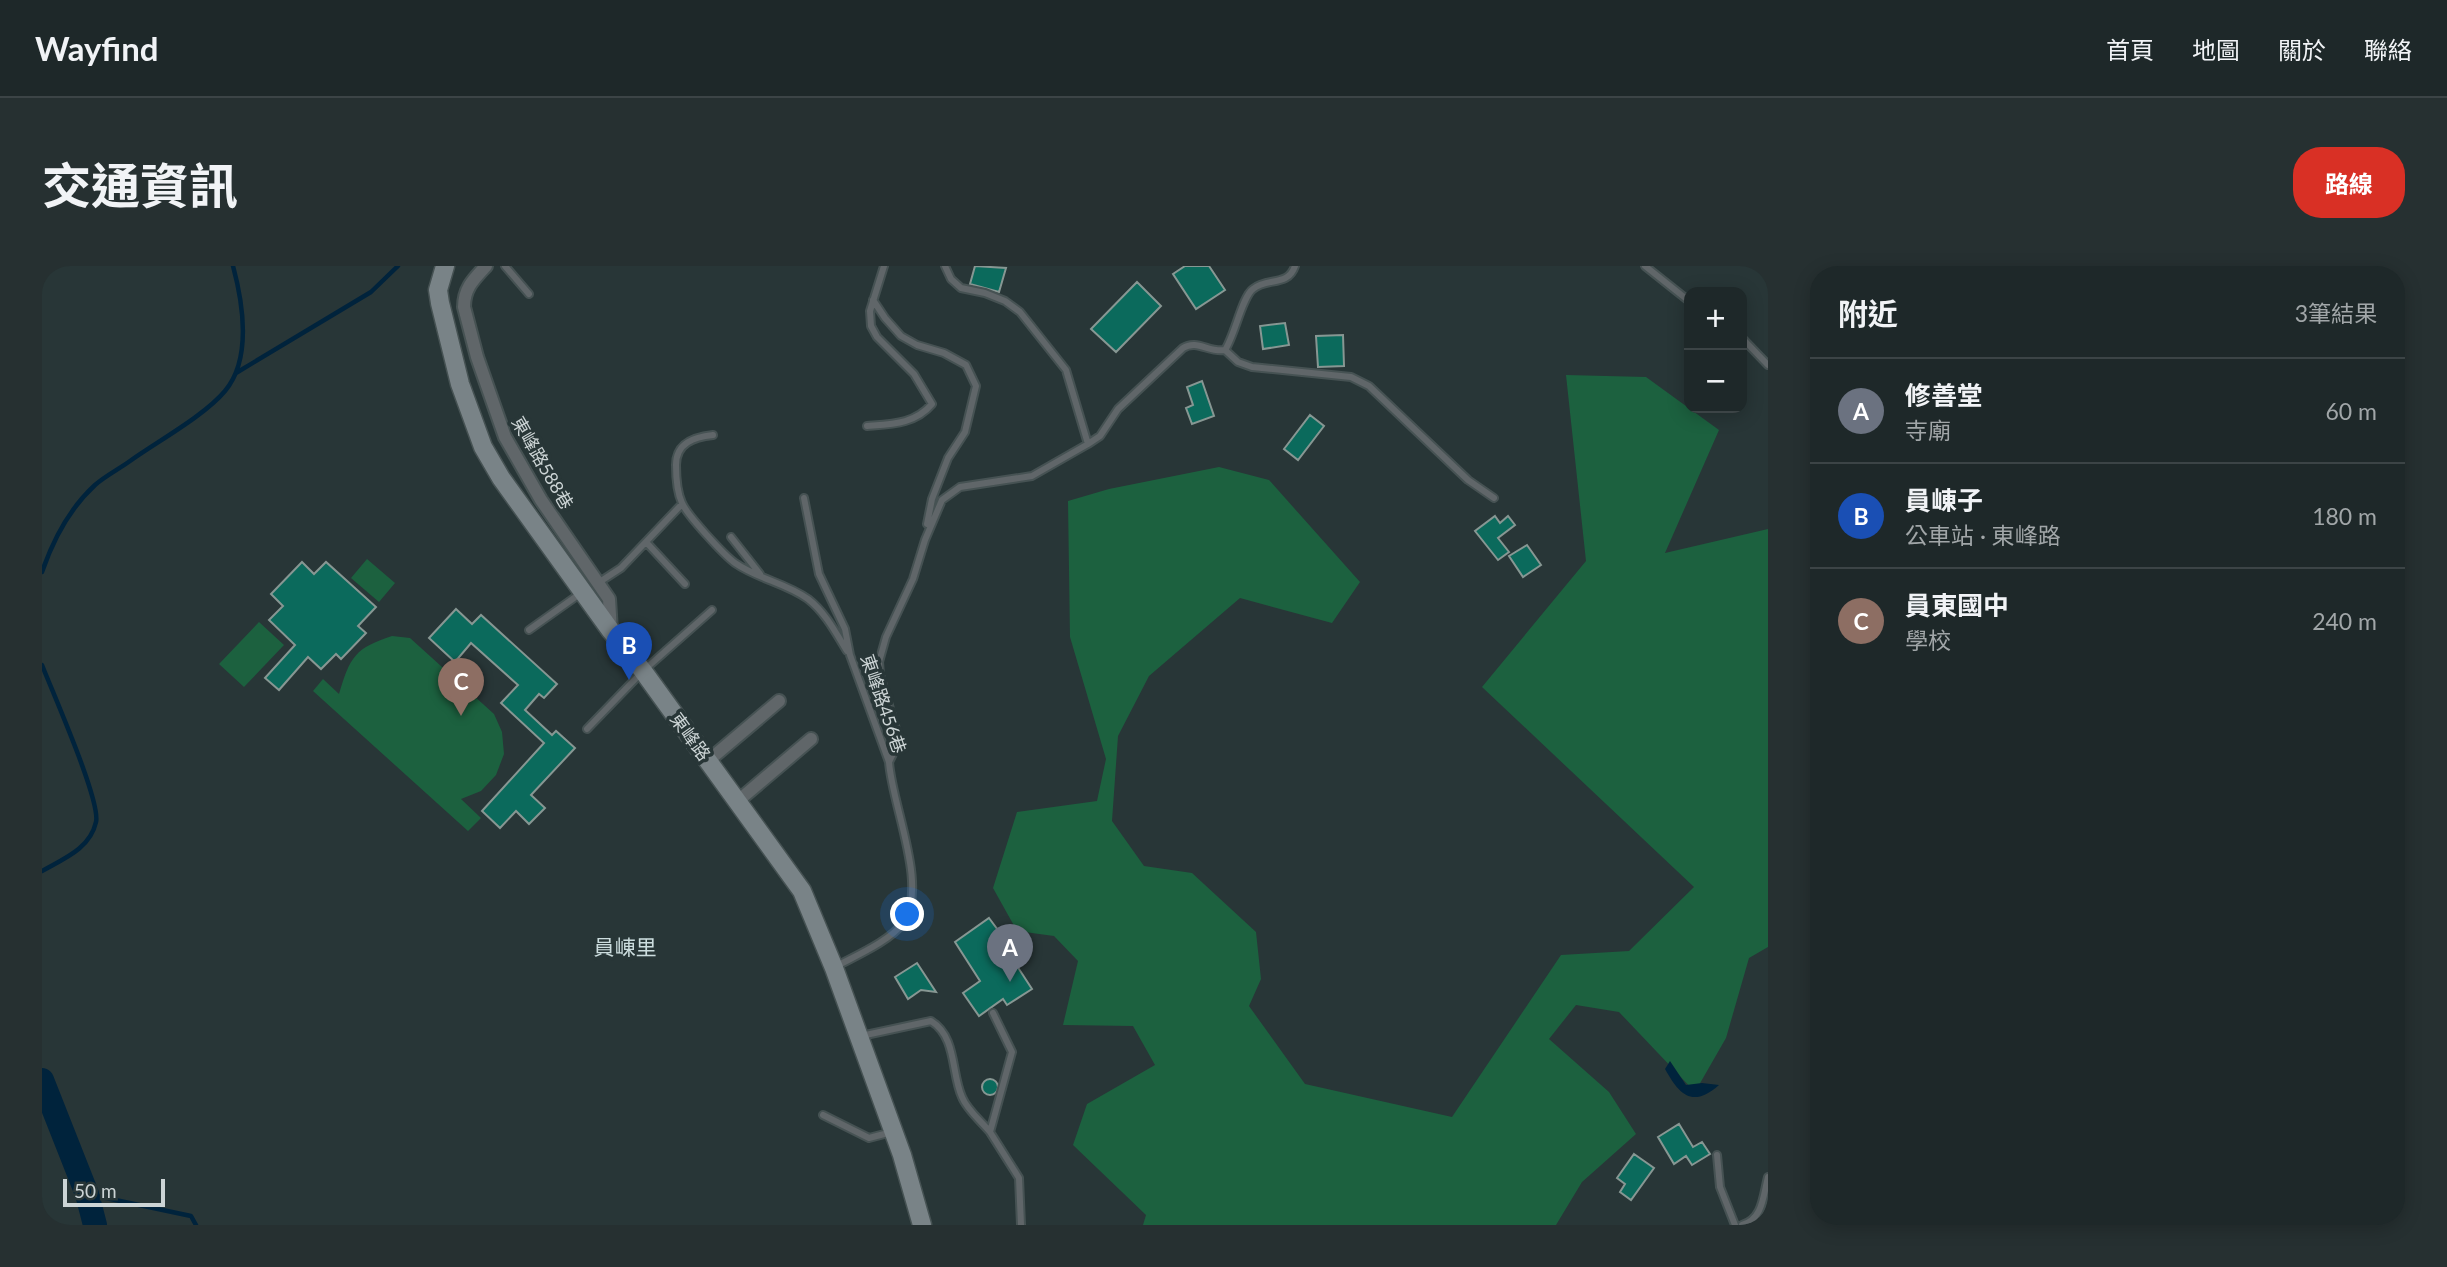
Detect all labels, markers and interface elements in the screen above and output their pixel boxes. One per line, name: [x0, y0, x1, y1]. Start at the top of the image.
text: Wayfind: [35, 28, 159, 68]
text: 首頁: [2106, 35, 2154, 64]
text: 地圖: [2192, 35, 2240, 64]
text: 關於: [2278, 35, 2326, 64]
text: 聯絡: [2364, 35, 2412, 64]
button: 路線: [2293, 147, 2405, 218]
text: 交通資訊: [42, 156, 238, 214]
map controls: [1684, 287, 1747, 413]
button: +: [1684, 287, 1747, 350]
text: 附近: [1838, 295, 1898, 331]
text: 3筆結果: [2295, 299, 2377, 327]
button: −: [1684, 350, 1747, 413]
text: 修善堂: [1905, 379, 1983, 411]
text: A: [1853, 397, 1869, 425]
text: 60 m: [2326, 397, 2377, 425]
street label: 東峰路588巷: [508, 412, 578, 513]
text: 寺廟: [1905, 416, 1951, 444]
text: 員崠子: [1905, 484, 1983, 516]
text: B: [1853, 502, 1869, 530]
text: 180 m: [2312, 502, 2377, 530]
text: 公車站 · 東峰路: [1905, 521, 2061, 549]
text: 員東國中: [1905, 589, 2009, 621]
text: C: [1853, 607, 1869, 635]
text: 240 m: [2312, 607, 2377, 635]
pin: B: [606, 622, 652, 680]
text: 學校: [1905, 626, 1951, 654]
street label: 東峰路456巷: [857, 651, 911, 756]
pin: C: [438, 658, 484, 716]
street label: 東峰路: [666, 708, 716, 765]
your location: [890, 897, 924, 931]
pin: A: [987, 924, 1033, 982]
district label: 員崠里: [594, 934, 657, 959]
scale bar: [63, 1176, 164, 1208]
text: 50 m: [74, 1179, 117, 1202]

